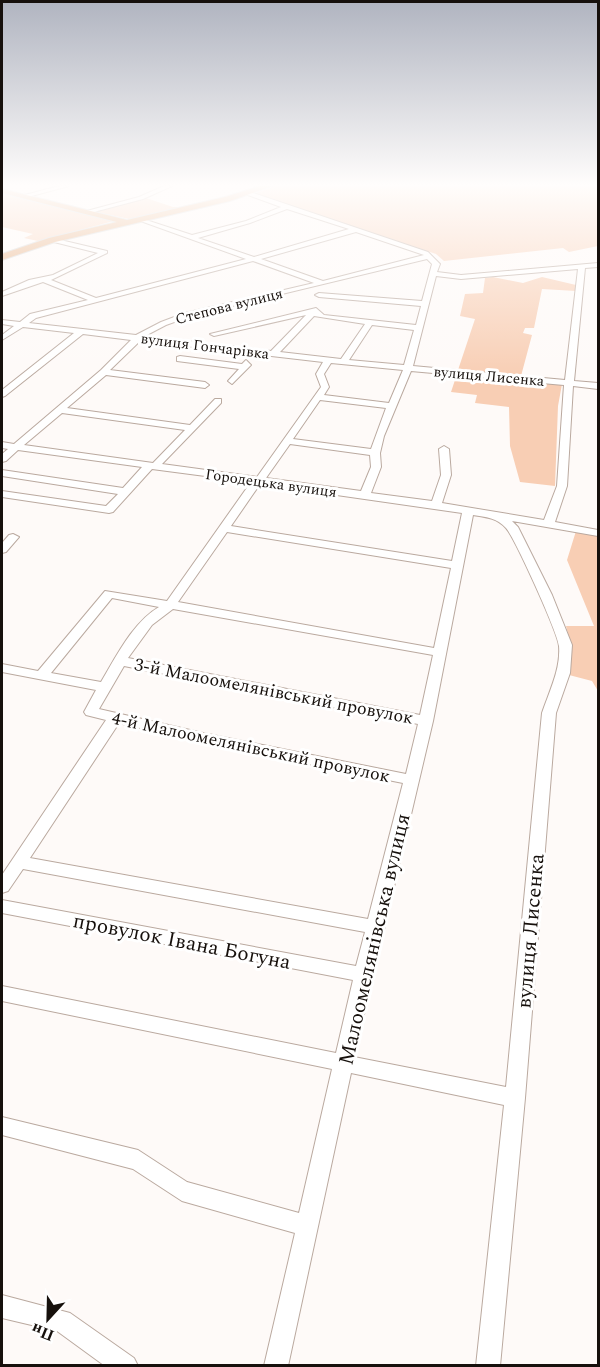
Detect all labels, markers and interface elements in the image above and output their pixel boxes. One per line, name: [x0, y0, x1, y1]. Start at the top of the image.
street label: Степова вулиця: [173, 282, 285, 331]
street label: вулиця Гончарівка: [139, 327, 271, 366]
street label: вулиця Лисенка: [433, 360, 546, 393]
street label: Городецька вулиця: [204, 463, 338, 504]
street label: 3-й Малоомелянівський провулок: [132, 651, 416, 732]
street label: 4-й Малоомелянівський провулок: [109, 705, 393, 790]
street label: Малоомелянівська вулиця: [330, 810, 419, 1068]
street label: вулиця Лисенка: [508, 851, 554, 1010]
street label: провулок Івана Богуна: [70, 905, 294, 979]
north arrow: [18, 1289, 78, 1349]
text: Пн: [28, 1317, 58, 1347]

